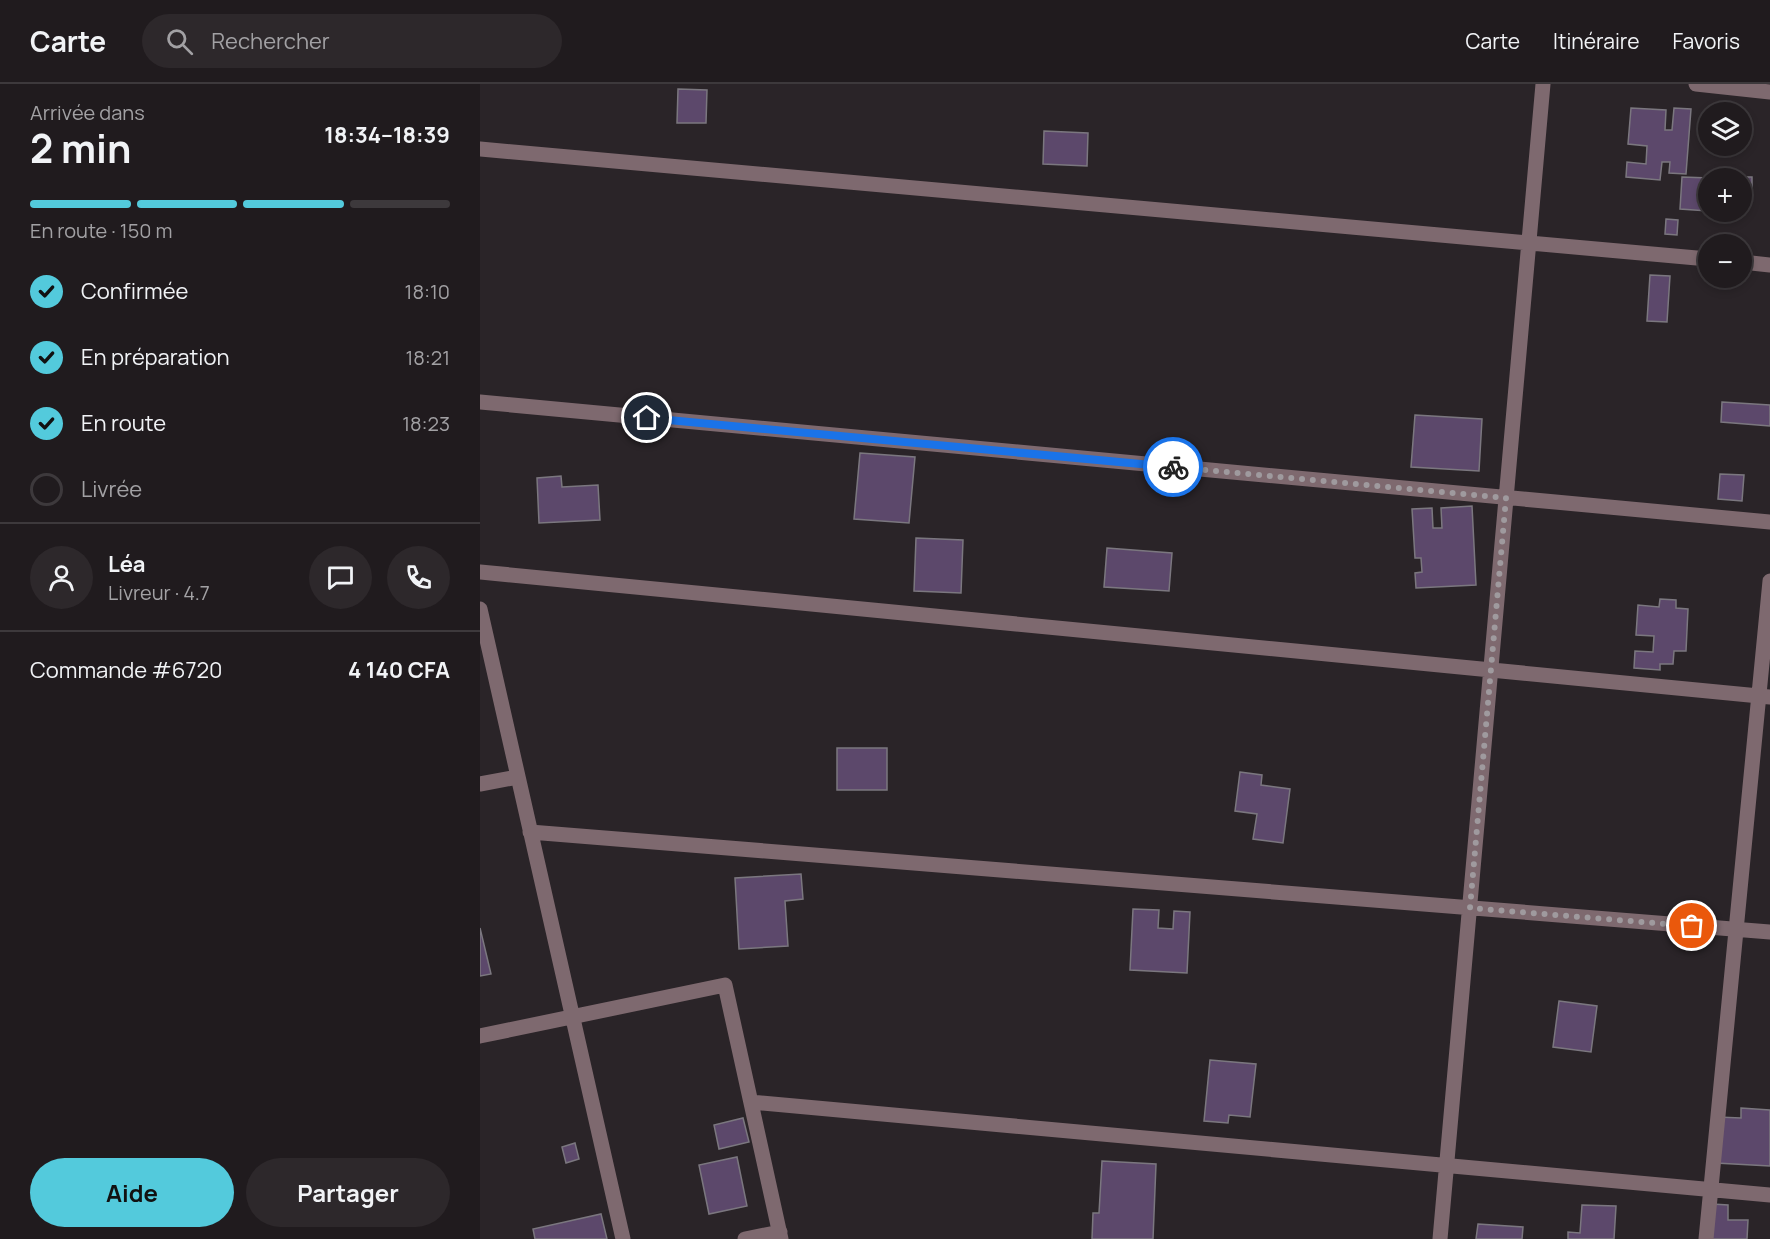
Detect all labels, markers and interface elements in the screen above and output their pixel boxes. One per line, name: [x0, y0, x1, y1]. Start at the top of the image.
search box: [142, 14, 562, 68]
text: Carte: [30, 22, 106, 60]
icon: search: [163, 25, 196, 58]
text: Rechercher: [211, 26, 330, 56]
text: Carte: [1466, 27, 1520, 55]
text: Itinéraire: [1553, 27, 1639, 55]
text: Favoris: [1672, 27, 1740, 55]
text: Arrivée dans: [30, 99, 145, 126]
map controls: [1698, 102, 1752, 288]
button: layers: [1698, 102, 1752, 156]
text: 18:34–18:39: [324, 120, 450, 150]
text: 2 min: [30, 121, 131, 175]
button: +: [1698, 168, 1752, 222]
text: En route · 150 m: [30, 217, 172, 244]
button: −: [1698, 234, 1752, 288]
icon: check: [30, 275, 63, 308]
text: Confirmée: [81, 276, 188, 306]
text: 18:10: [405, 278, 450, 305]
icon: check: [30, 341, 63, 374]
text: En préparation: [81, 342, 229, 372]
text: 18:21: [405, 344, 450, 371]
pin: [621, 392, 672, 443]
icon: home: [630, 401, 663, 434]
icon: check: [30, 407, 63, 440]
text: En route: [81, 408, 166, 438]
text: 18:23: [402, 410, 450, 437]
courier: [1143, 437, 1203, 497]
icon: bike: [1157, 451, 1190, 484]
text: Livrée: [81, 474, 142, 504]
button: person: [30, 546, 93, 609]
button: chat: [309, 546, 372, 609]
button: phone: [387, 546, 450, 609]
text: Léa: [108, 549, 145, 579]
text: Livreur · 4.7: [108, 579, 210, 606]
text: Commande #6720: [30, 655, 222, 685]
text: 4 140 CFA: [348, 655, 450, 685]
pin: [1666, 900, 1717, 951]
icon: bag: [1675, 909, 1708, 942]
button: Aide: [30, 1158, 234, 1227]
button: Partager: [246, 1158, 450, 1227]

